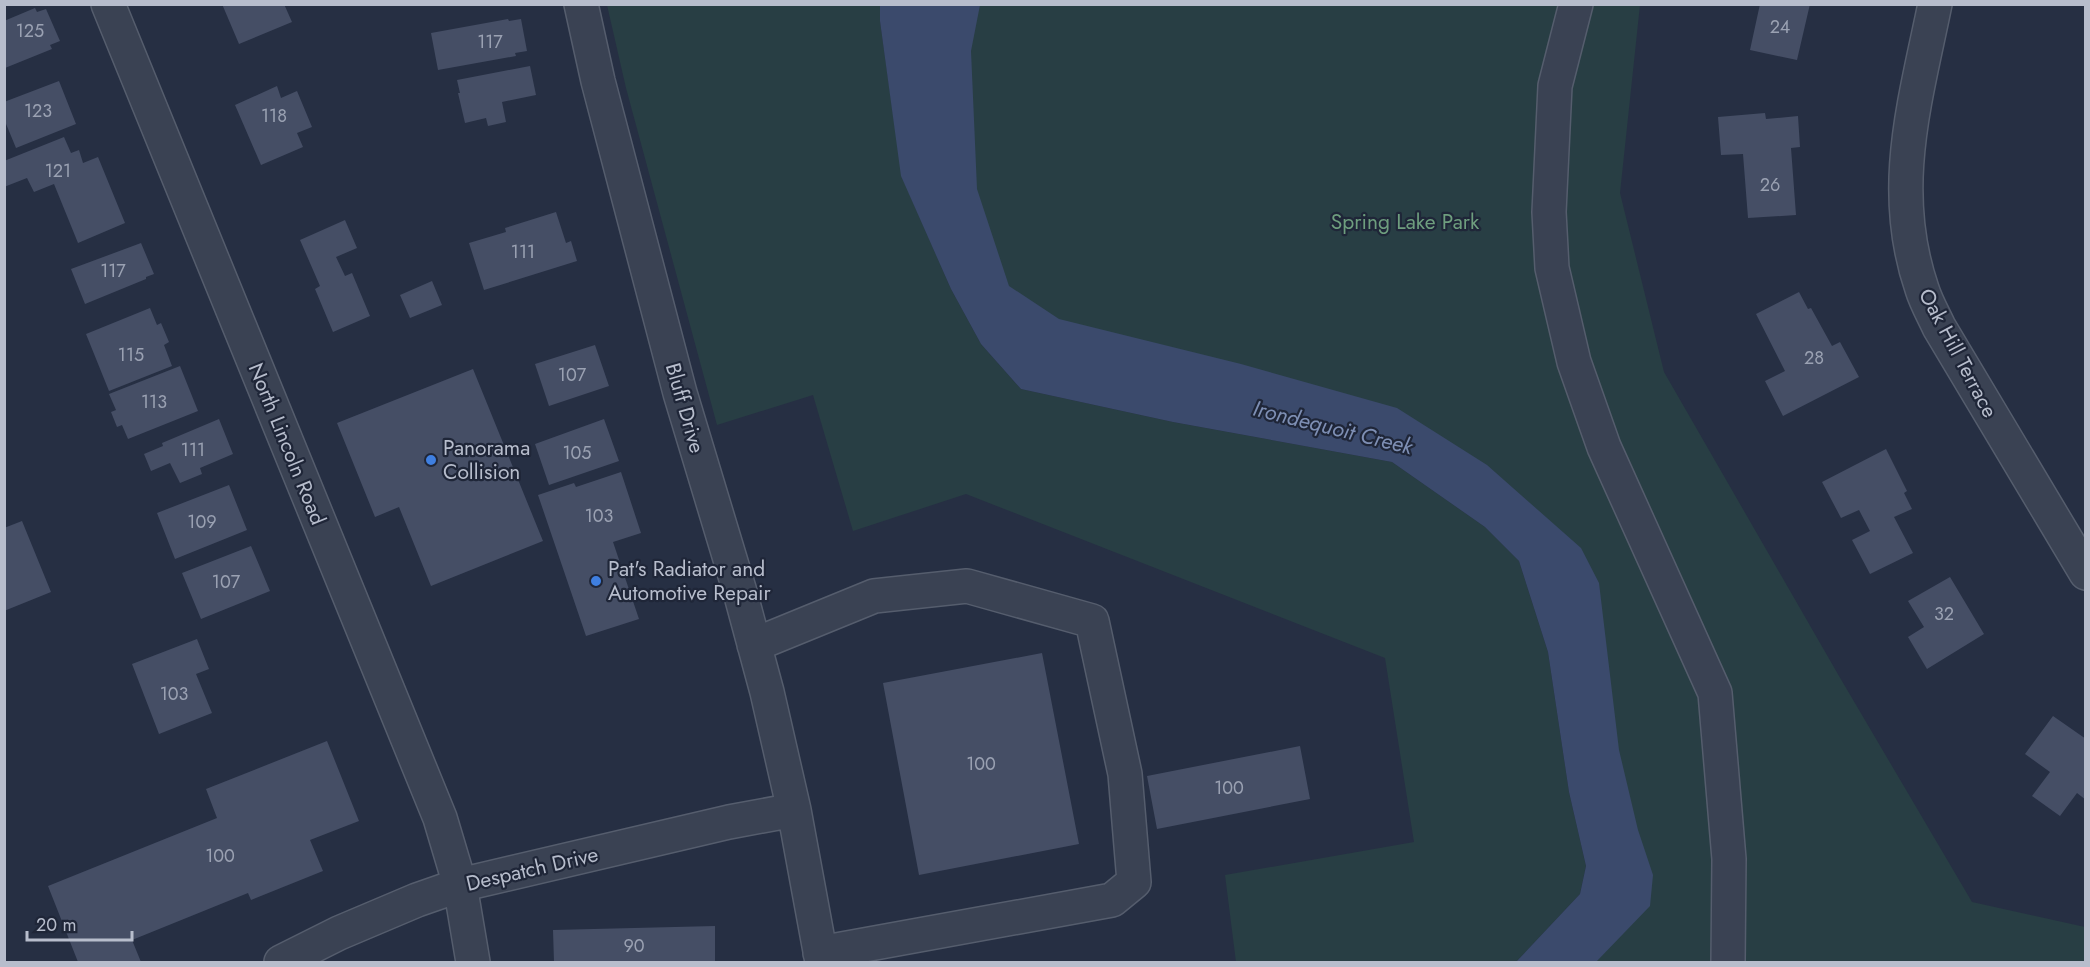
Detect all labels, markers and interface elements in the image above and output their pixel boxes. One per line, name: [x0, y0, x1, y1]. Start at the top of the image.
house number: 24: [1770, 14, 1790, 40]
house number: 125: [16, 18, 44, 44]
house number: 117: [477, 29, 503, 55]
house number: 123: [24, 98, 52, 124]
house number: 118: [261, 103, 287, 129]
house number: 121: [45, 158, 71, 184]
house number: 26: [1760, 172, 1780, 198]
park label: Spring Lake Park: [1331, 207, 1480, 237]
house number: 111: [511, 239, 535, 265]
house number: 117: [100, 258, 126, 284]
street label: Oak Hill Terrace: [1911, 283, 2005, 423]
house number: 115: [118, 342, 144, 368]
house number: 28: [1804, 345, 1824, 371]
street label: North Lincoln Road: [241, 359, 333, 529]
street label: Bluff Drive: [658, 359, 712, 457]
house number: 107: [558, 362, 587, 388]
house number: 113: [141, 389, 167, 415]
water label: Irondequoit Creek: [1250, 392, 1418, 463]
place label: Panorama Collision: [443, 433, 530, 487]
house number: 111: [181, 437, 205, 463]
house number: 105: [562, 440, 592, 466]
marker: Panorama Collision: [424, 453, 438, 467]
house number: 103: [585, 503, 614, 529]
house number: 109: [187, 509, 217, 535]
place label: Pat's Radiator and Automotive Repair: [608, 554, 771, 608]
house number: 107: [212, 569, 241, 595]
marker: Pat's Radiator and Automotive Repair: [589, 574, 603, 588]
house number: 32: [1934, 601, 1954, 627]
house number: 103: [160, 681, 189, 707]
house number: 100: [966, 751, 996, 777]
house number: 100: [1214, 775, 1244, 801]
street label: Despatch Drive: [463, 839, 601, 899]
house number: 100: [205, 843, 235, 869]
scale bar: [27, 904, 132, 942]
text: 20 m: [36, 912, 76, 938]
house number: 90: [623, 933, 645, 959]

